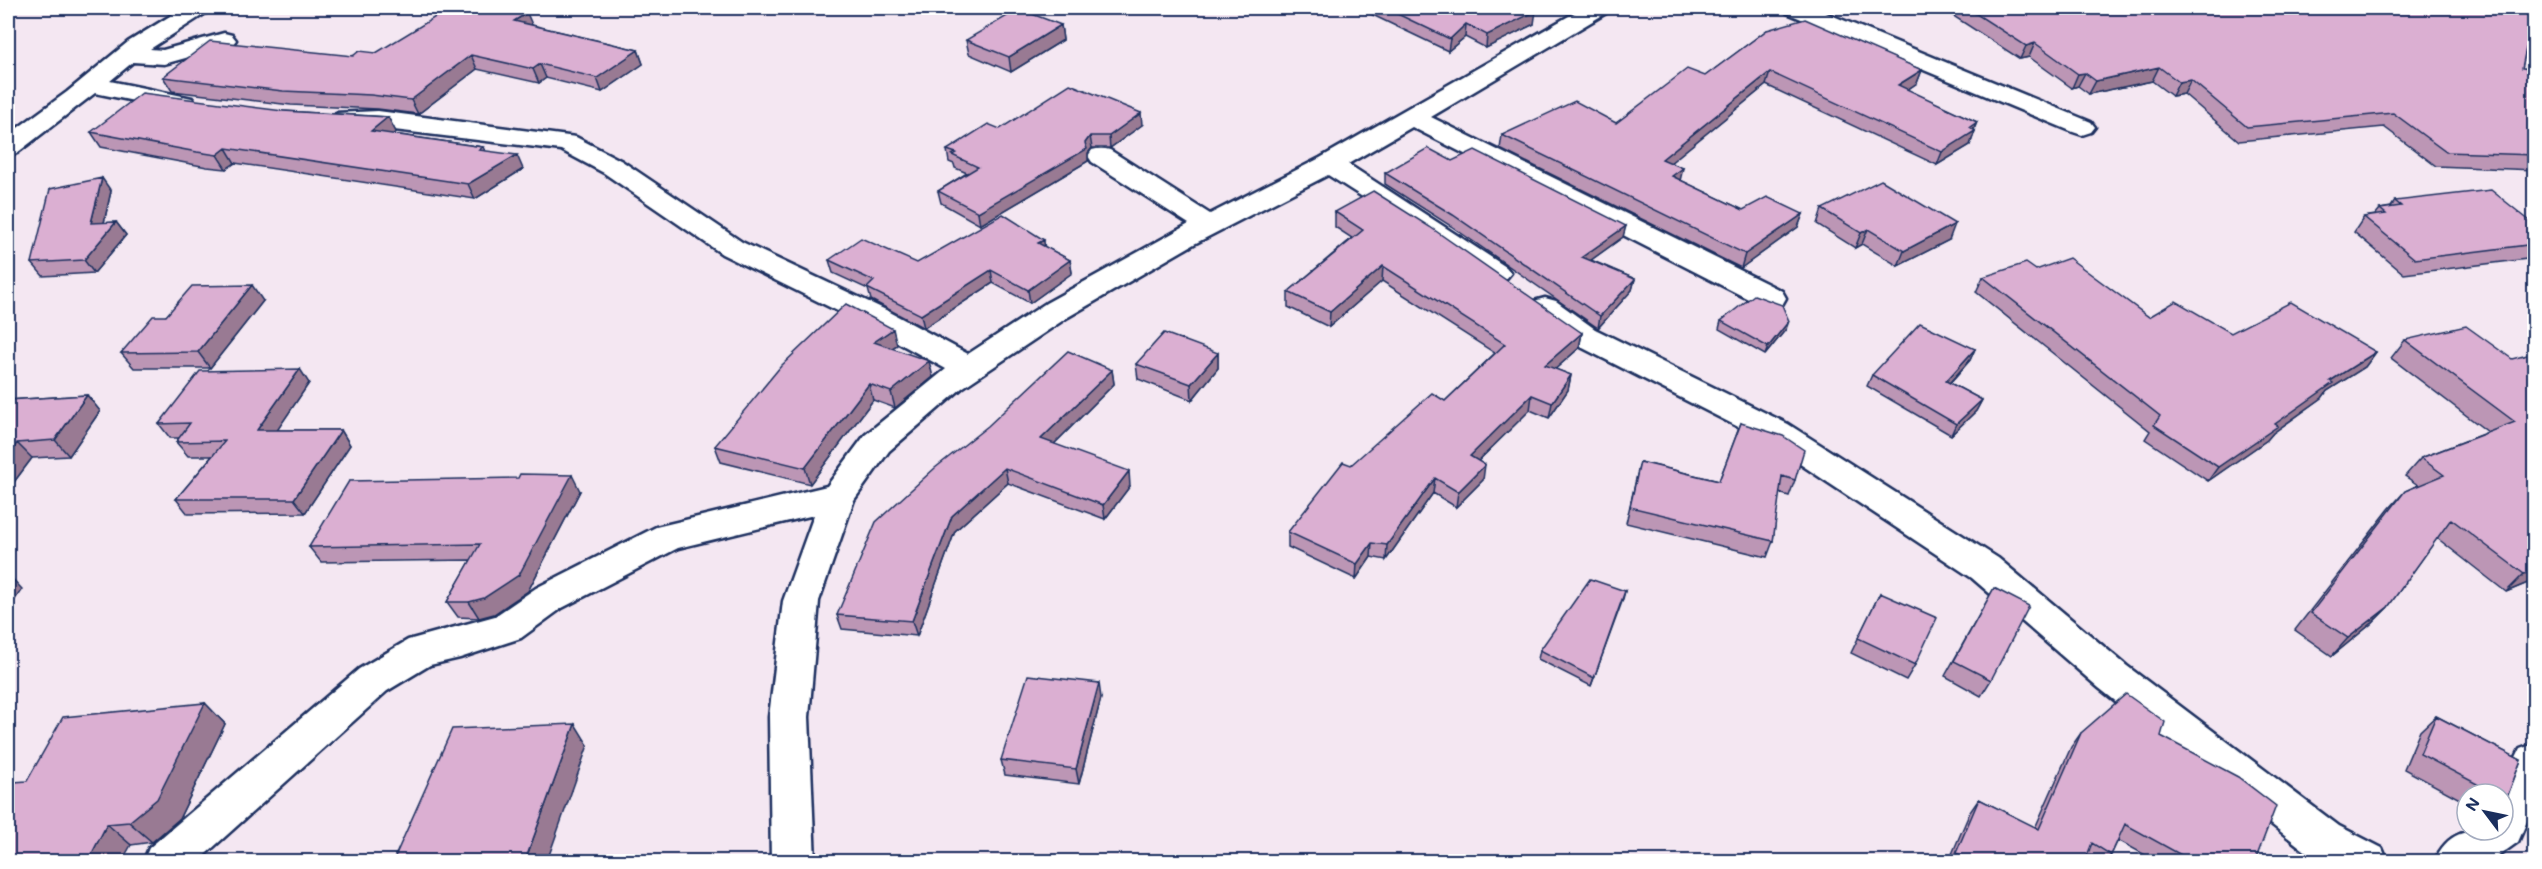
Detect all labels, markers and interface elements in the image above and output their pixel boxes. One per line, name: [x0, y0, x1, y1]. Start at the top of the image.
north arrow: [2455, 782, 2515, 842]
text: N: [2460, 793, 2484, 815]

